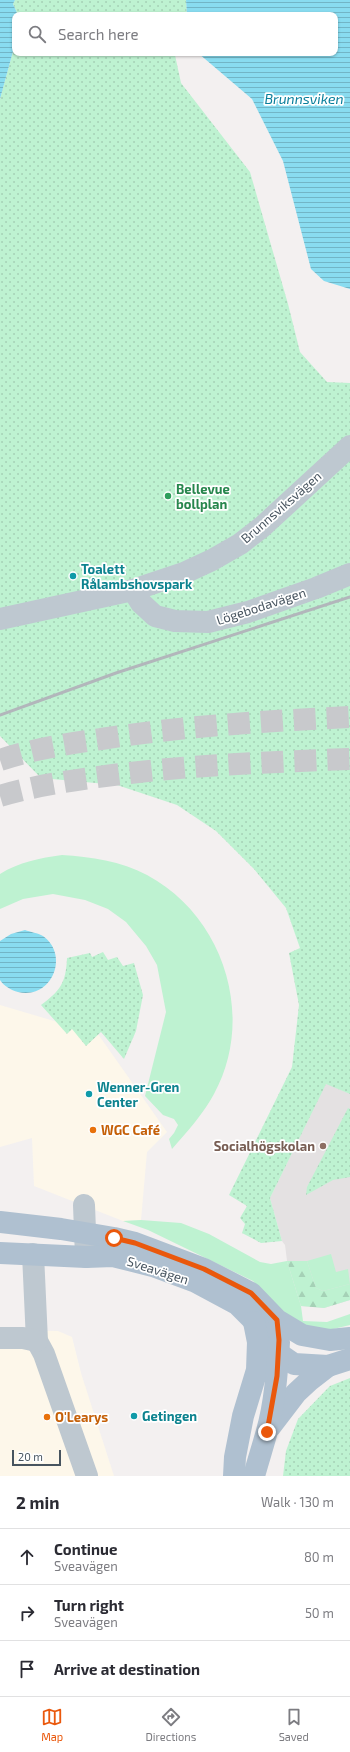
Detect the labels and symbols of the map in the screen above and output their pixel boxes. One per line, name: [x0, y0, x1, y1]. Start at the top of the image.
water label: Brunnsviken: [264, 90, 344, 107]
street label: Brunnsviksvägen: [238, 468, 324, 546]
place label: Bellevue bollplan: [176, 481, 230, 512]
marker: Bellevue bollplan: [163, 491, 173, 501]
place label: Toalett Rålambshovspark: [81, 561, 193, 592]
marker: Toalett Rålambshovspark: [68, 571, 78, 581]
street label: Lögebodavägen: [214, 584, 308, 628]
place label: Wenner-Gren Center: [97, 1079, 180, 1110]
marker: Wenner-Gren Center: [84, 1089, 94, 1099]
place label: WGC Café: [101, 1122, 160, 1138]
marker: WGC Café: [88, 1125, 98, 1135]
place label: Socialhögskolan: [214, 1138, 315, 1154]
marker: Socialhögskolan: [318, 1141, 328, 1151]
route start: [105, 1229, 123, 1247]
street label: Sveavägen: [125, 1253, 191, 1287]
place label: Getingen: [142, 1408, 197, 1424]
place label: O'Learys: [55, 1409, 108, 1425]
marker: Getingen: [129, 1411, 139, 1421]
marker: O'Learys: [42, 1412, 52, 1422]
route end: [258, 1423, 276, 1441]
scale bar: [12, 1448, 61, 1467]

